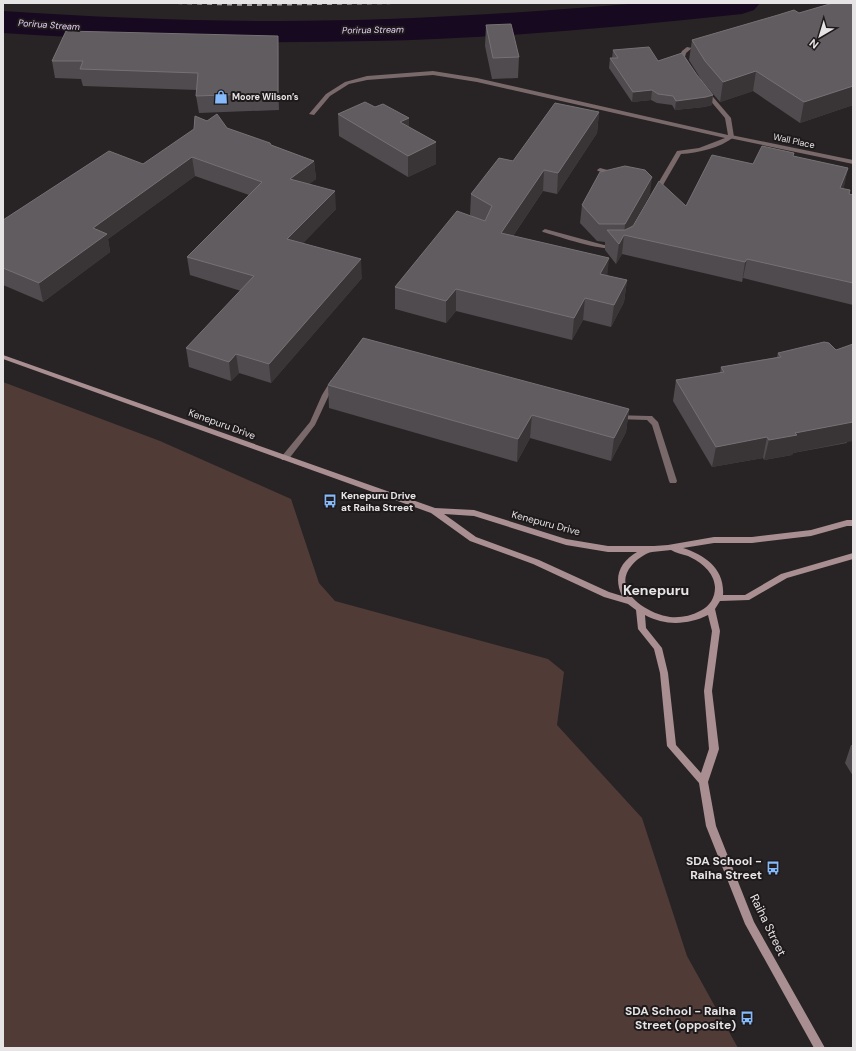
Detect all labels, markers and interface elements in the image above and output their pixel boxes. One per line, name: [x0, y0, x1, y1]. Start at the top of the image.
north arrow: [800, 16, 840, 56]
water label: Porirua Stream: [18, 17, 80, 33]
water label: Porirua Stream: [342, 23, 404, 37]
text: N: [806, 36, 821, 52]
shop icon: Moore Wilson’s: [213, 89, 229, 105]
place label: Moore Wilson’s: [232, 91, 299, 103]
street label: Wall Place: [772, 131, 816, 151]
street label: Kenepuru Drive: [187, 406, 258, 442]
place label: Kenepuru Drive at Raiha Street: [341, 489, 416, 514]
bus stop icon: Kenepuru Drive at Raiha Street: [322, 493, 338, 509]
street label: Kenepuru Drive: [510, 508, 582, 538]
district label: Kenepuru: [623, 581, 689, 599]
place label: SDA School - Raiha Street: [686, 853, 762, 883]
bus stop icon: SDA School - Raiha Street: [765, 860, 781, 876]
street label: Raiha Street: [746, 891, 790, 959]
place label: SDA School - Raiha Street (opposite): [625, 1003, 736, 1033]
bus stop icon: SDA School - Raiha Street (opposite): [739, 1010, 755, 1026]

